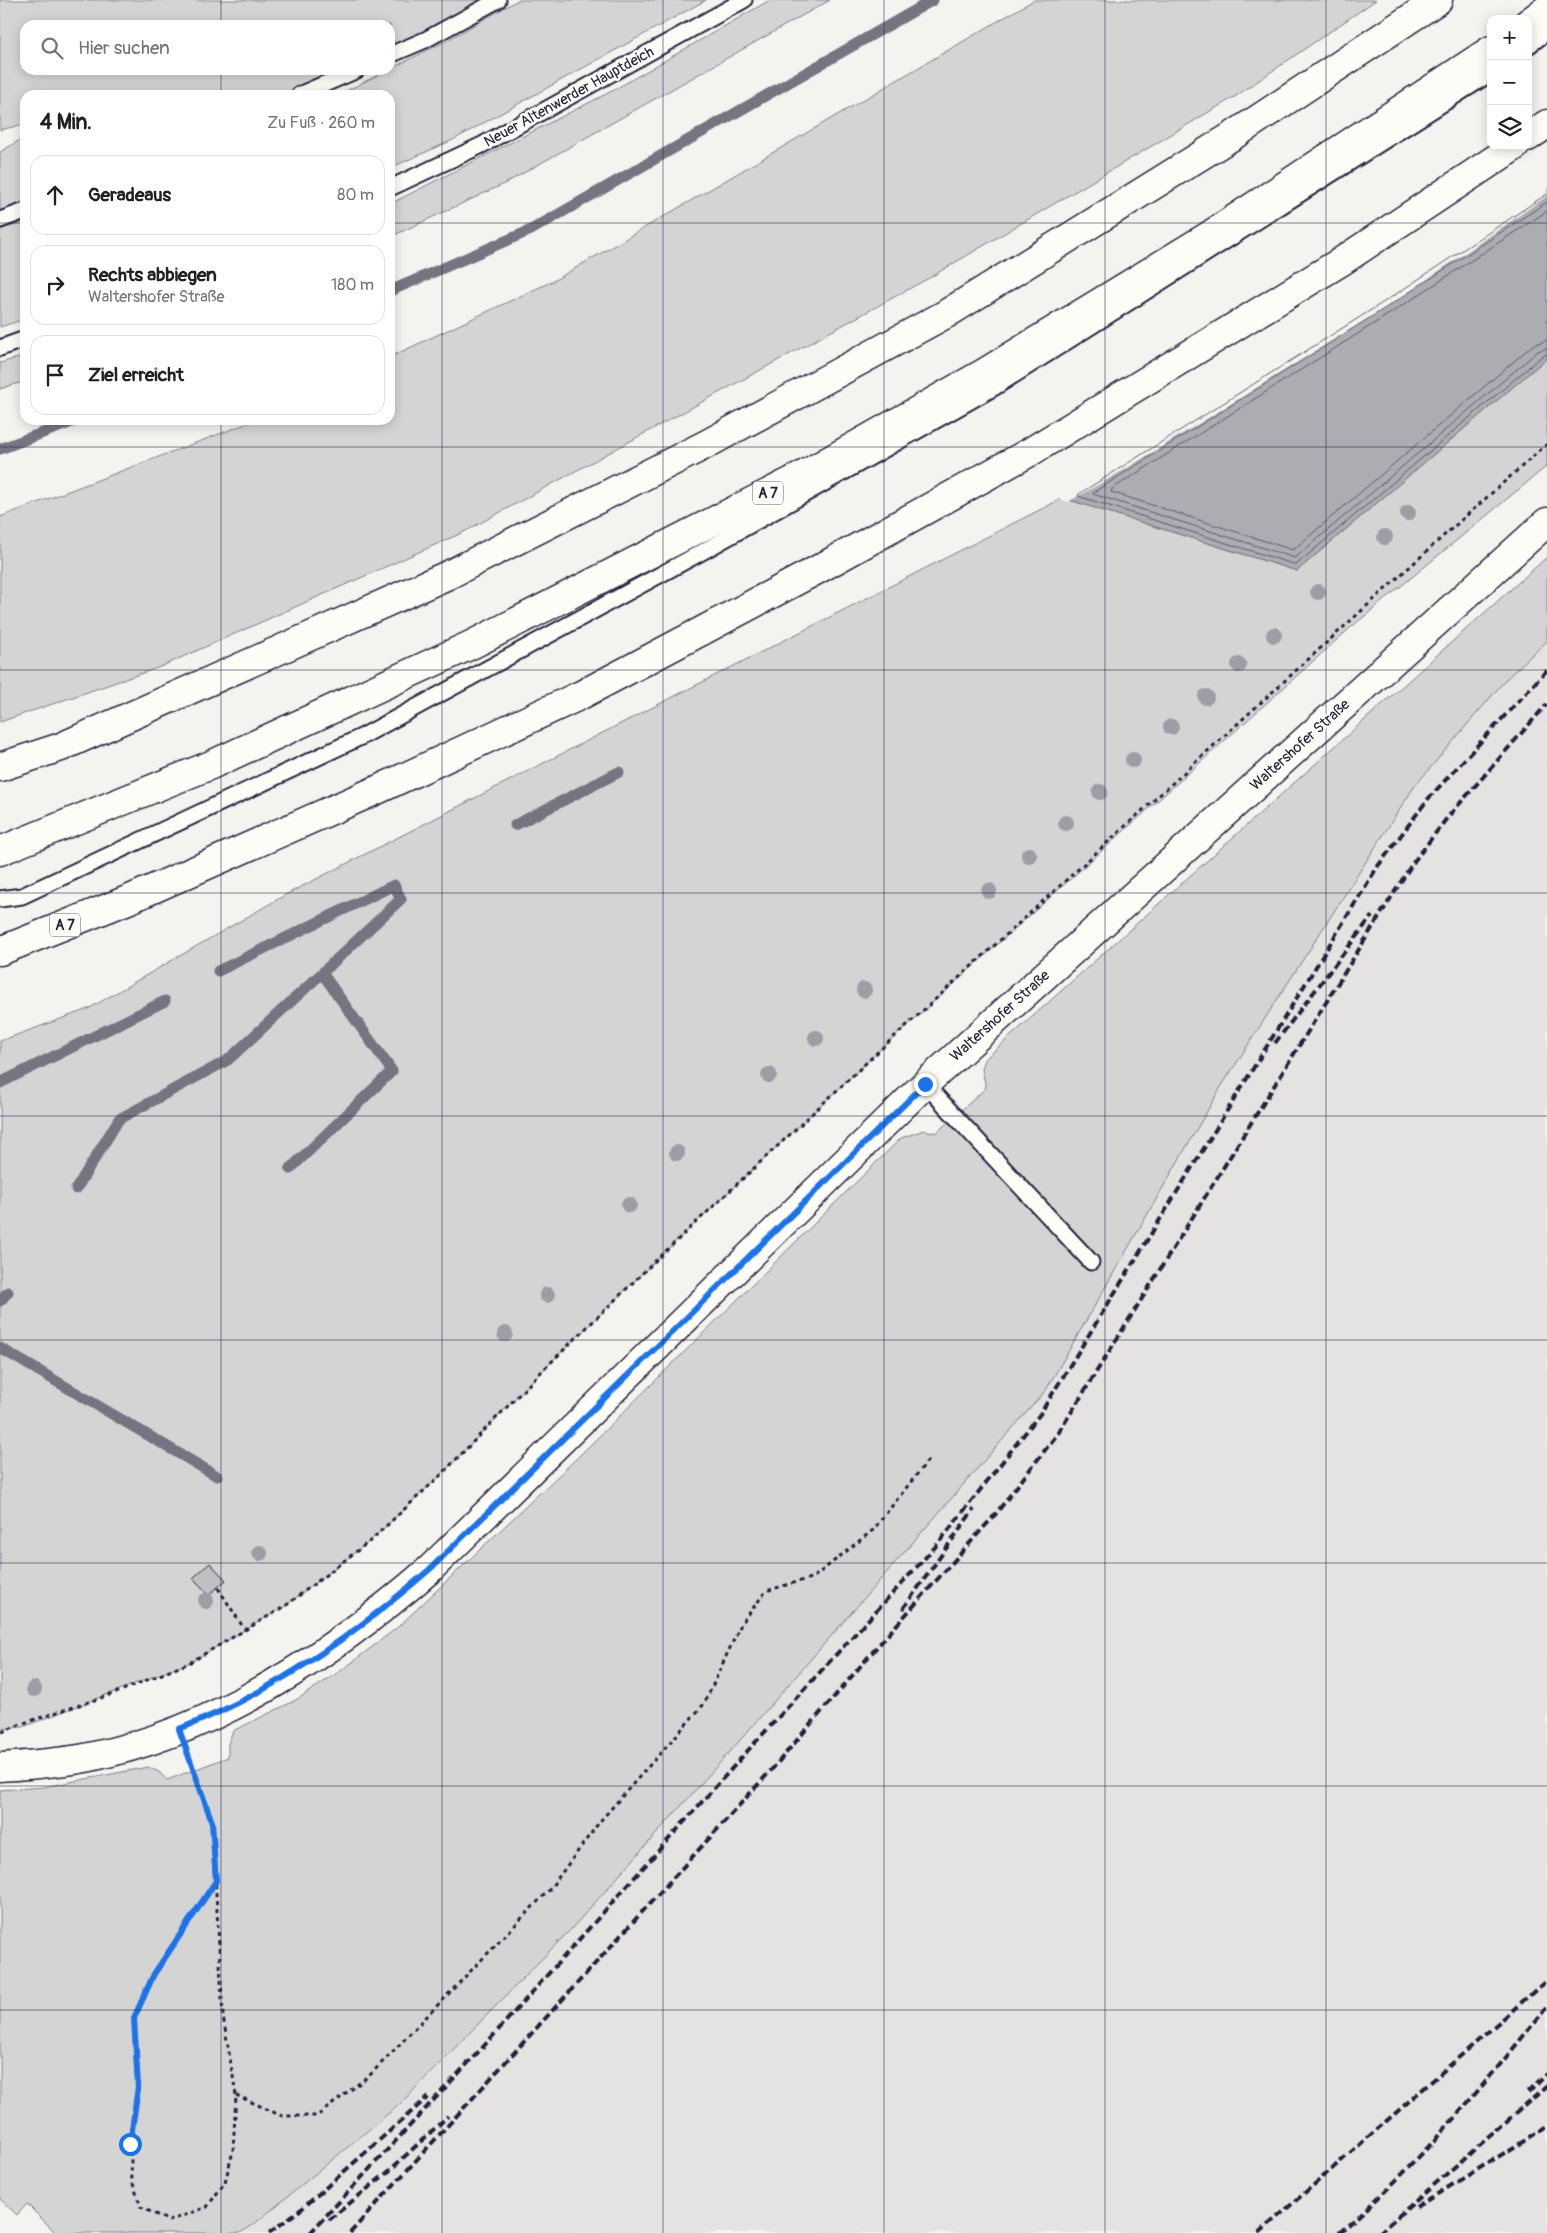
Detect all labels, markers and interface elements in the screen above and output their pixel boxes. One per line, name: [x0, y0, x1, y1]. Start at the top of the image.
map controls: [1487, 15, 1532, 150]
button: +: [1487, 15, 1532, 60]
search box: [20, 20, 395, 75]
icon: search: [38, 34, 66, 62]
text: Hier suchen: [78, 36, 170, 60]
street label: Neuer Altenwerder Hauptdeich: [481, 42, 657, 152]
button: −: [1487, 60, 1532, 105]
button: layers: [1487, 105, 1532, 150]
text: 4 Min.: [40, 109, 92, 136]
text: Zu Fuß · 260 m: [267, 113, 375, 133]
icon: ahead: [41, 181, 69, 209]
text: Geradeaus: [88, 183, 171, 207]
text: 80 m: [337, 185, 374, 205]
text: Rechts abbiegen: [88, 263, 217, 287]
icon: right: [41, 271, 69, 299]
text: 180 m: [331, 275, 374, 295]
text: Waltershofer Straße: [88, 287, 224, 307]
icon: arrive: [41, 361, 69, 389]
text: Ziel erreicht: [88, 363, 184, 387]
road number: A 7: [753, 482, 783, 504]
street label: Waltershofer Straße: [1246, 695, 1354, 795]
road number: A 7: [50, 914, 80, 936]
street label: Waltershofer Straße: [946, 966, 1054, 1066]
route end: [914, 1073, 937, 1096]
route start: [119, 2133, 142, 2156]

